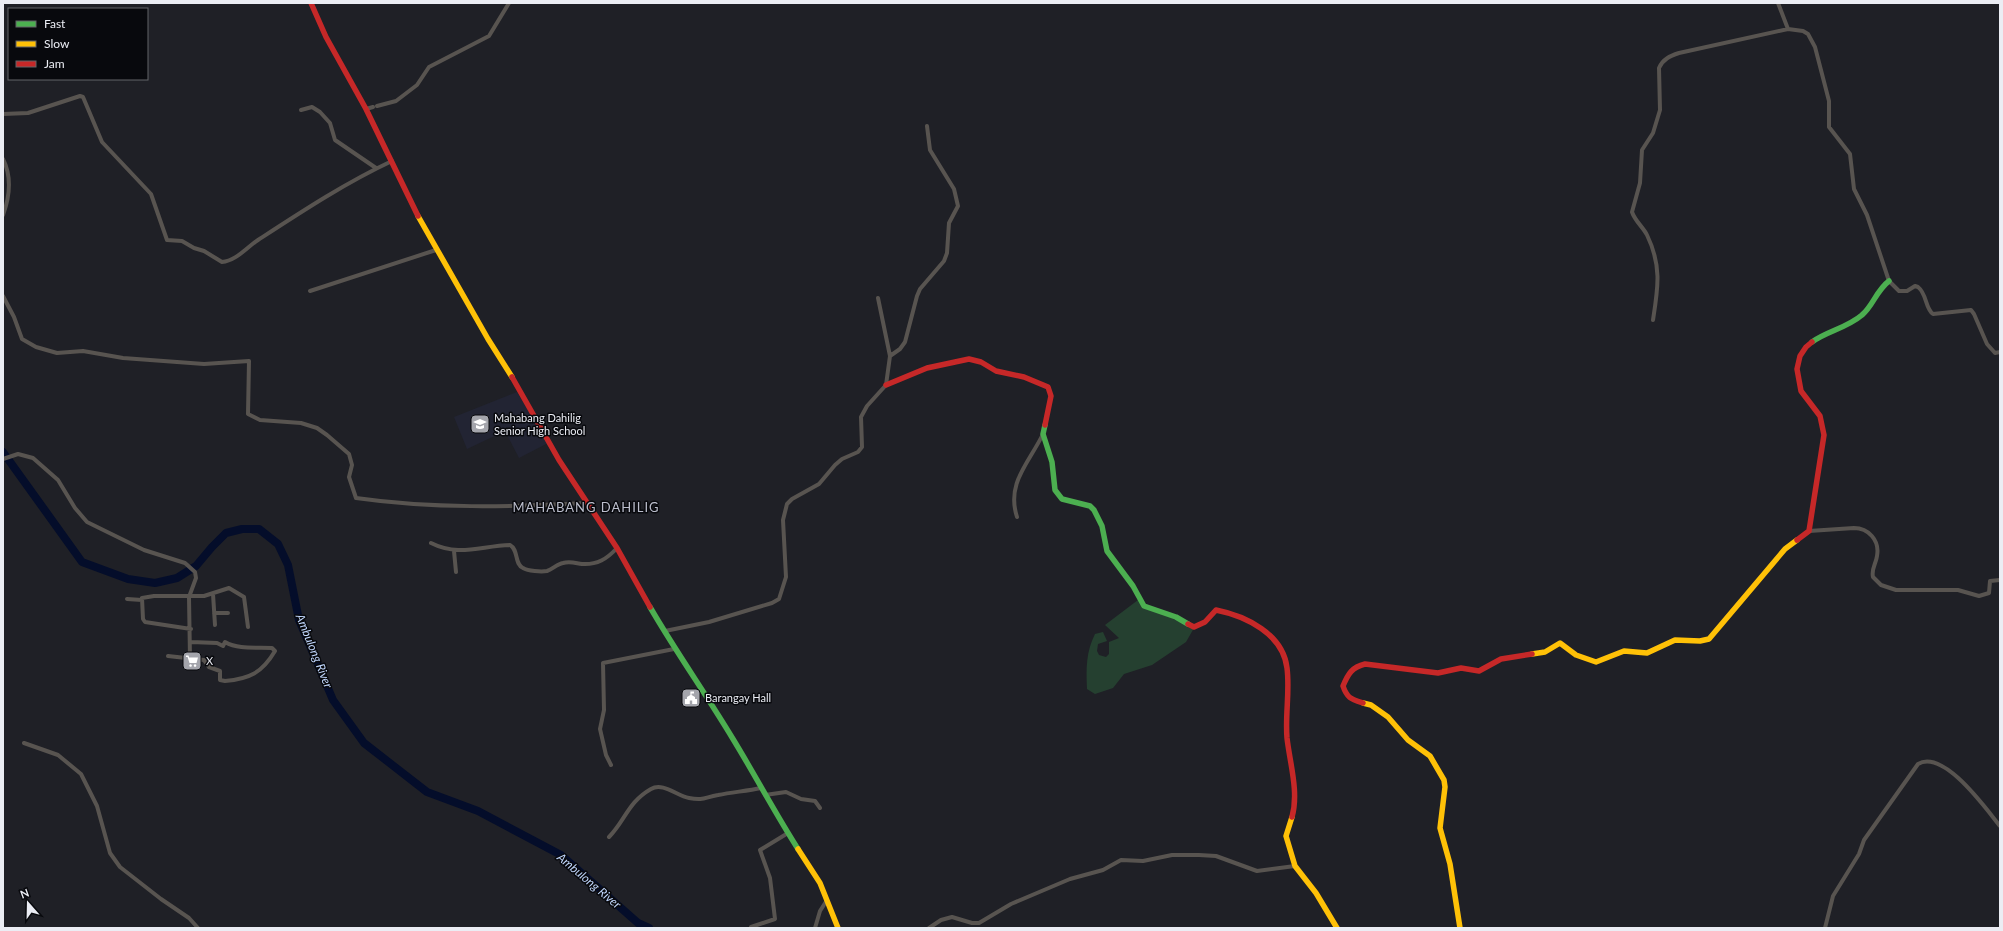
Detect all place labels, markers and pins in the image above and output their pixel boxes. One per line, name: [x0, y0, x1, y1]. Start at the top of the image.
place label: Mahabang Dahilig Senior High School: [494, 411, 585, 437]
school or university icon: Mahabang Dahilig Senior High School: [469, 413, 491, 435]
supermarket icon: X: [181, 650, 203, 672]
place label: X: [206, 654, 214, 667]
public building icon: Barangay Hall: [680, 687, 702, 709]
place label: Barangay Hall: [705, 691, 771, 704]

